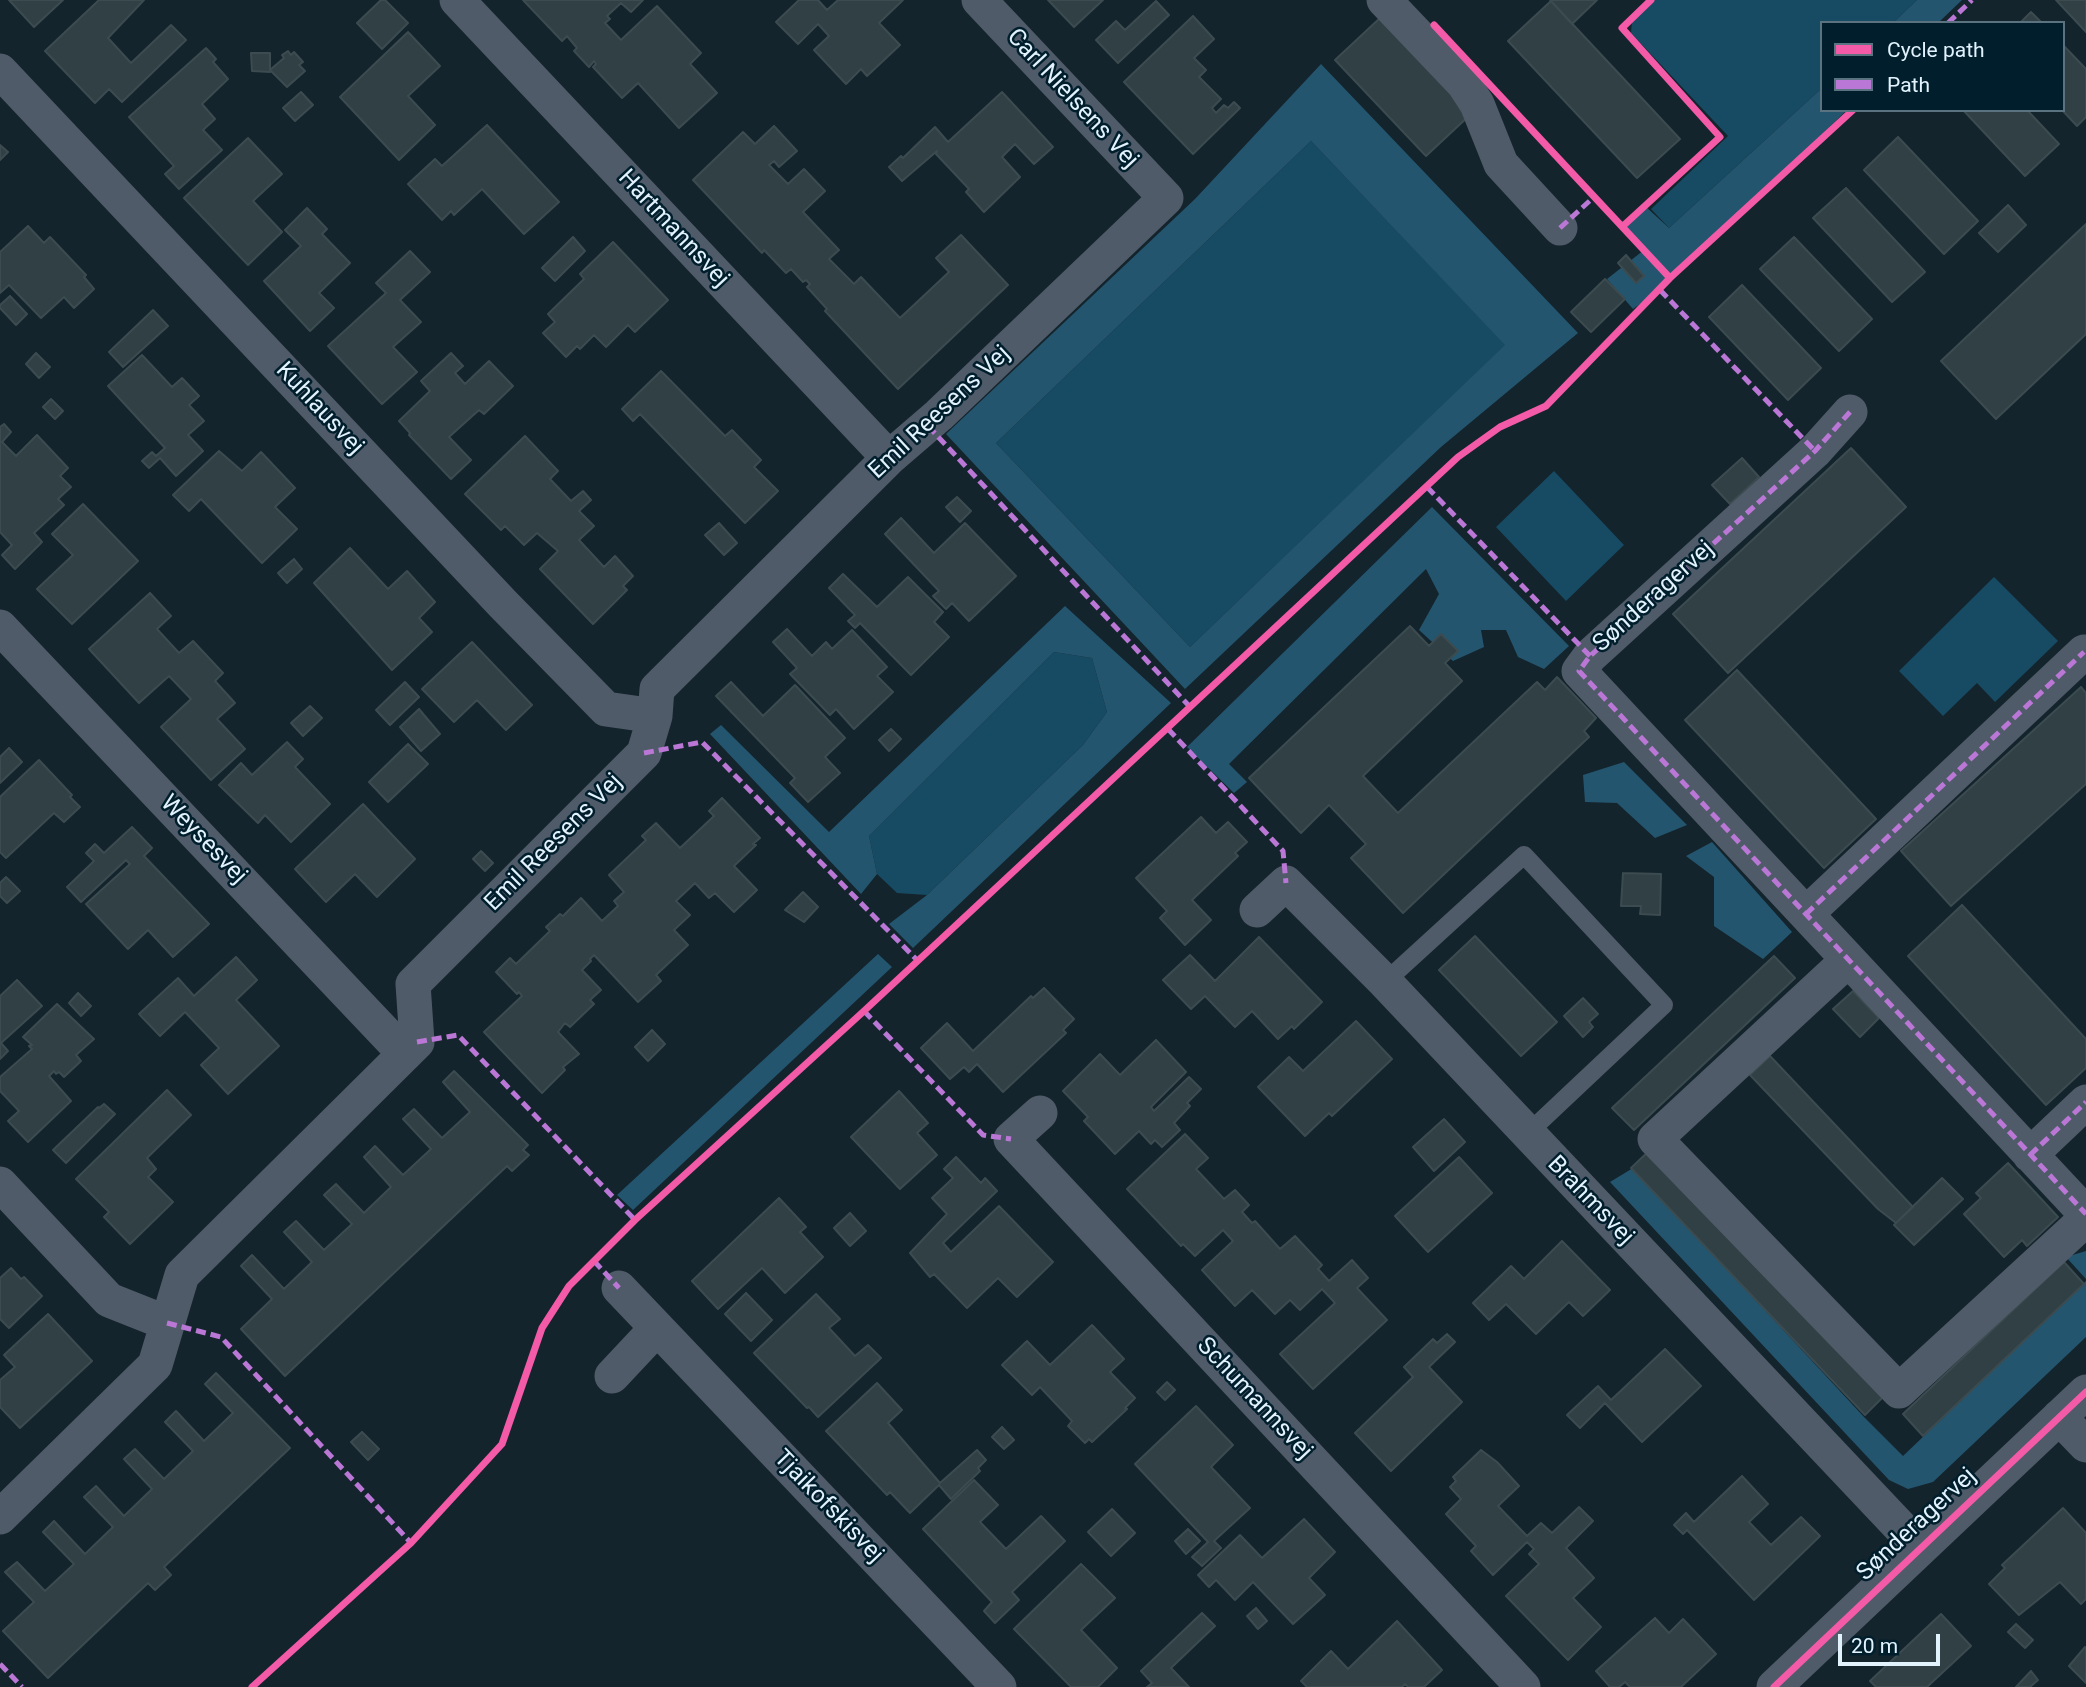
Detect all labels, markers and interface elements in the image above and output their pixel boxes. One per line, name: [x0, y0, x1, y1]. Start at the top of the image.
legend: [1820, 21, 2065, 112]
street label: Carl Nielsens Vej: [1000, 23, 1144, 175]
text: Cycle path: [1887, 38, 1985, 62]
text: Path: [1887, 73, 1930, 97]
street label: Hartmannsvej: [611, 164, 735, 294]
street label: Emil Reesens Vej: [863, 340, 1017, 486]
street label: Kuhlausvej: [269, 357, 369, 461]
street label: Sønderagervej: [1588, 535, 1720, 659]
street label: Emil Reesens Vej: [479, 768, 629, 918]
street label: Weysesvej: [154, 790, 252, 890]
street label: Brahmsvej: [1541, 1151, 1639, 1251]
street label: Schumannsvej: [1190, 1332, 1318, 1466]
street label: Tjaikofskisvej: [767, 1445, 889, 1569]
street label: Sønderagervej: [1851, 1462, 1983, 1588]
scale bar: [1841, 1620, 1942, 1664]
text: 20 m: [1851, 1634, 1898, 1658]

